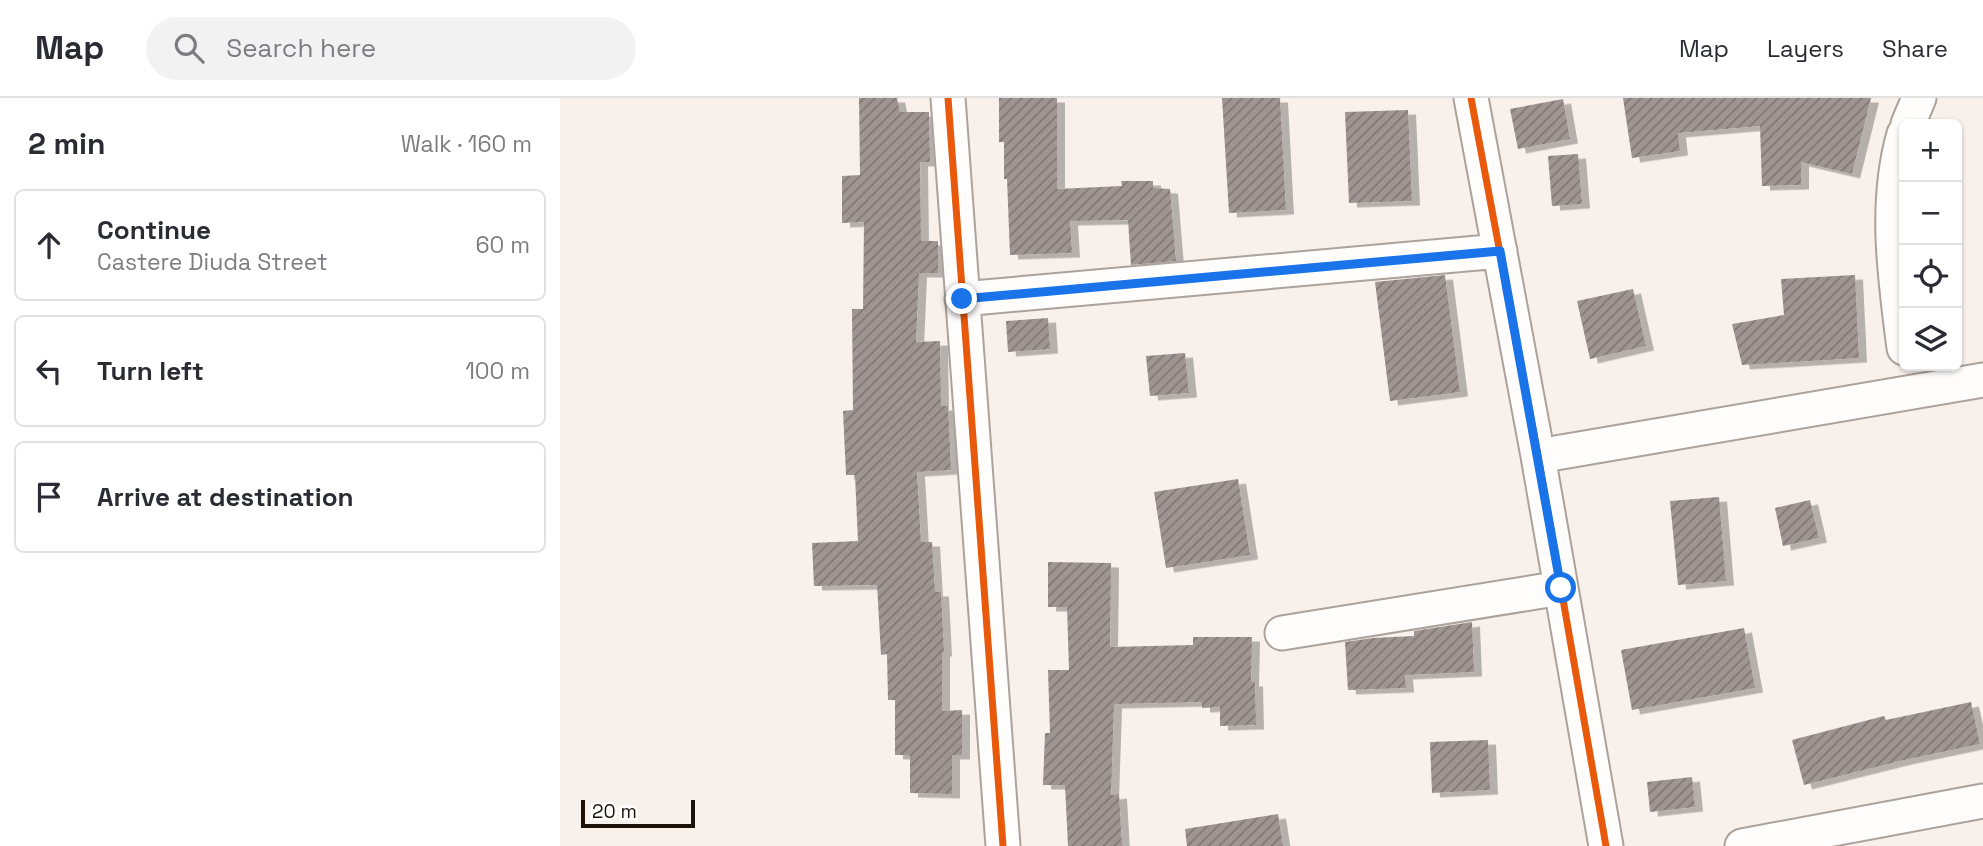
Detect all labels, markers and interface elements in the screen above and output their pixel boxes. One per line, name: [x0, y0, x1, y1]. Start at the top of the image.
search box: [146, 17, 636, 80]
text: Map: [35, 27, 104, 69]
icon: search: [170, 29, 208, 67]
text: Search here: [226, 31, 376, 65]
text: Map: [1679, 33, 1729, 64]
text: Layers: [1767, 33, 1844, 64]
text: Share: [1882, 33, 1948, 64]
map controls: [1899, 119, 1962, 371]
button: +: [1899, 119, 1962, 182]
text: 2 min: [28, 124, 106, 163]
text: Walk · 160 m: [401, 129, 532, 159]
button: −: [1899, 182, 1962, 245]
text: Continue: [97, 213, 211, 247]
icon: ahead: [30, 226, 68, 264]
text: 60 m: [475, 230, 530, 260]
button: locate: [1899, 245, 1962, 308]
text: Castere Diuda Street: [97, 247, 328, 277]
route end: [946, 283, 977, 314]
button: layers: [1899, 308, 1962, 371]
icon: left: [30, 352, 68, 390]
text: Turn left: [97, 354, 204, 388]
text: 100 m: [465, 356, 530, 386]
icon: arrive: [30, 478, 68, 516]
text: Arrive at destination: [97, 480, 354, 514]
route start: [1545, 572, 1576, 603]
scale bar: [581, 797, 695, 829]
text: 20 m: [592, 799, 637, 824]

